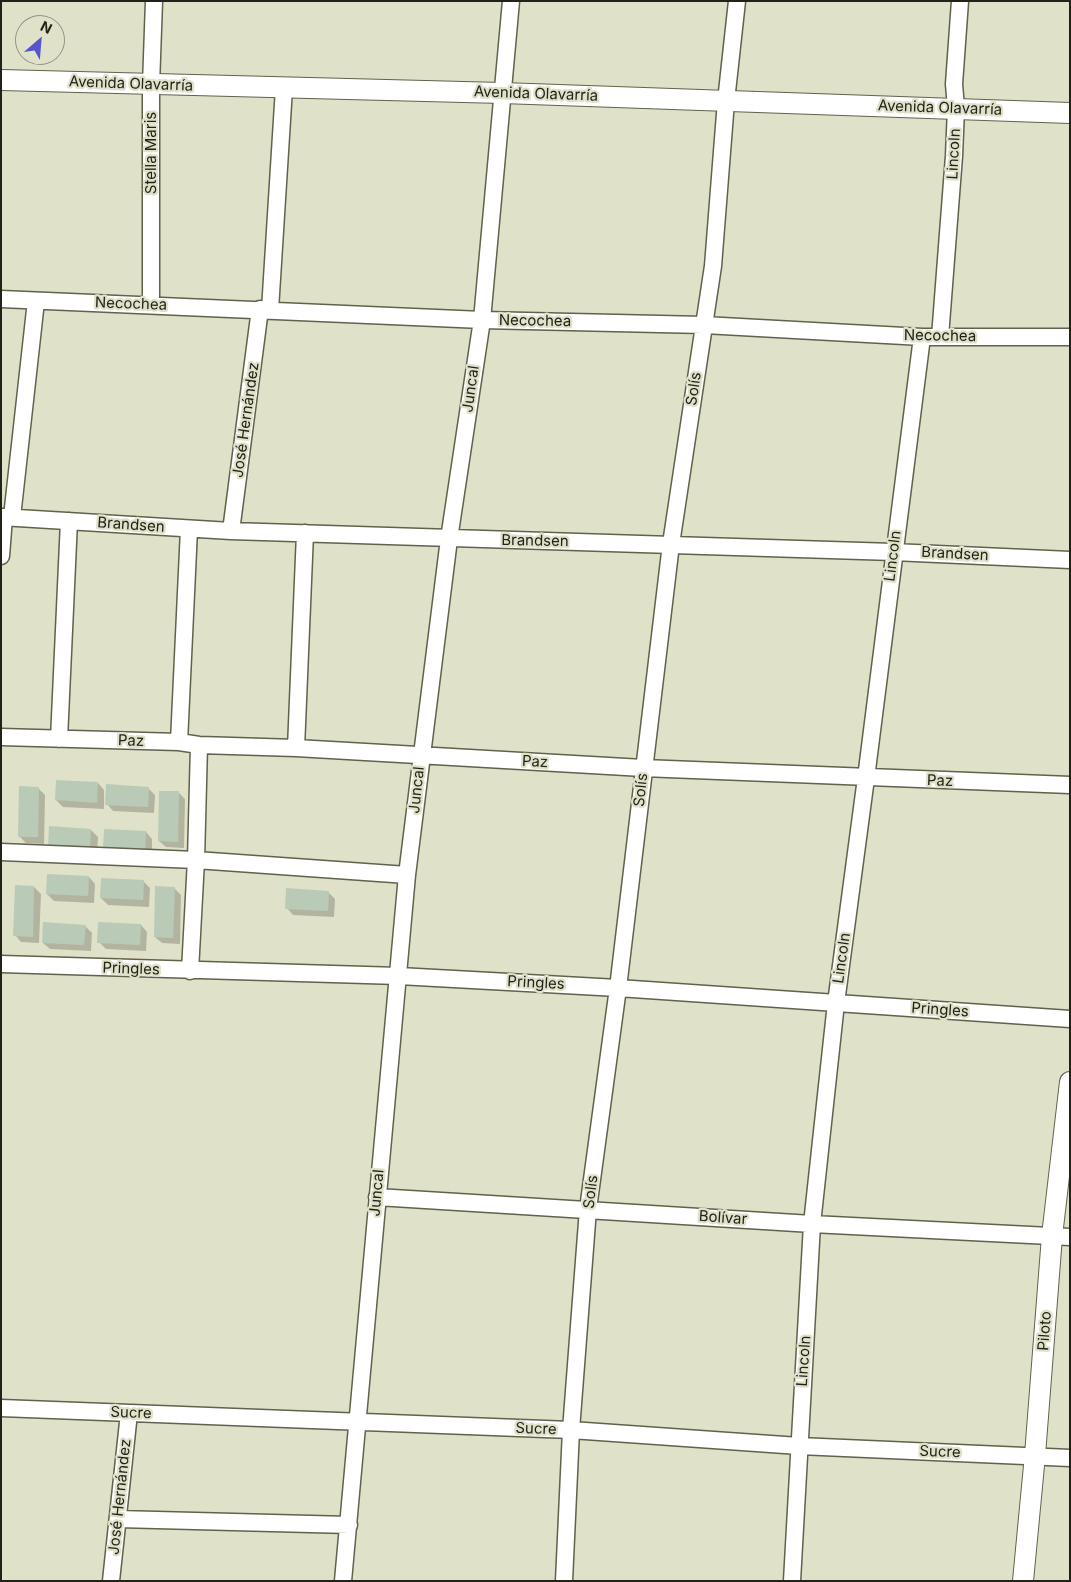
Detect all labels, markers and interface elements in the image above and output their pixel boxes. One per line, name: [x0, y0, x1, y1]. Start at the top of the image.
north arrow: [15, 15, 65, 65]
text: N: [38, 17, 55, 37]
street label: Avenida Olavarría: [69, 73, 193, 95]
street label: Avenida Olavarría: [474, 83, 598, 105]
street label: Avenida Olavarría: [878, 97, 1002, 119]
street label: Stella Maris: [142, 112, 160, 194]
street label: Lincoln: [944, 128, 964, 180]
street label: Necochea: [95, 294, 167, 314]
street label: Necochea: [499, 311, 571, 331]
street label: Necochea: [904, 326, 976, 346]
street label: José Hernández: [229, 361, 263, 479]
street label: Juncal: [459, 364, 483, 414]
street label: Solís: [683, 371, 705, 407]
street label: Brandsen: [97, 514, 165, 536]
street label: Lincoln: [881, 530, 905, 582]
street label: Brandsen: [501, 531, 569, 551]
street label: Brandsen: [921, 543, 989, 565]
street label: Paz: [118, 732, 144, 750]
street label: Paz: [521, 752, 549, 772]
street label: Juncal: [406, 766, 428, 814]
street label: Solís: [630, 772, 652, 808]
street label: Paz: [927, 772, 953, 790]
street label: Lincoln: [830, 931, 854, 985]
street label: Pringles: [102, 959, 160, 979]
street label: Pringles: [507, 973, 565, 993]
street label: Pringles: [911, 999, 969, 1021]
street label: Juncal: [366, 1169, 388, 1217]
street label: Solís: [580, 1174, 602, 1210]
street label: Bolívar: [698, 1207, 748, 1229]
street label: Piloto: [1035, 1311, 1055, 1351]
street label: Lincoln: [793, 1335, 815, 1387]
street label: Sucre: [110, 1403, 152, 1423]
street label: Sucre: [515, 1419, 557, 1439]
street label: José Hernández: [105, 1438, 135, 1556]
street label: Sucre: [919, 1442, 961, 1462]

